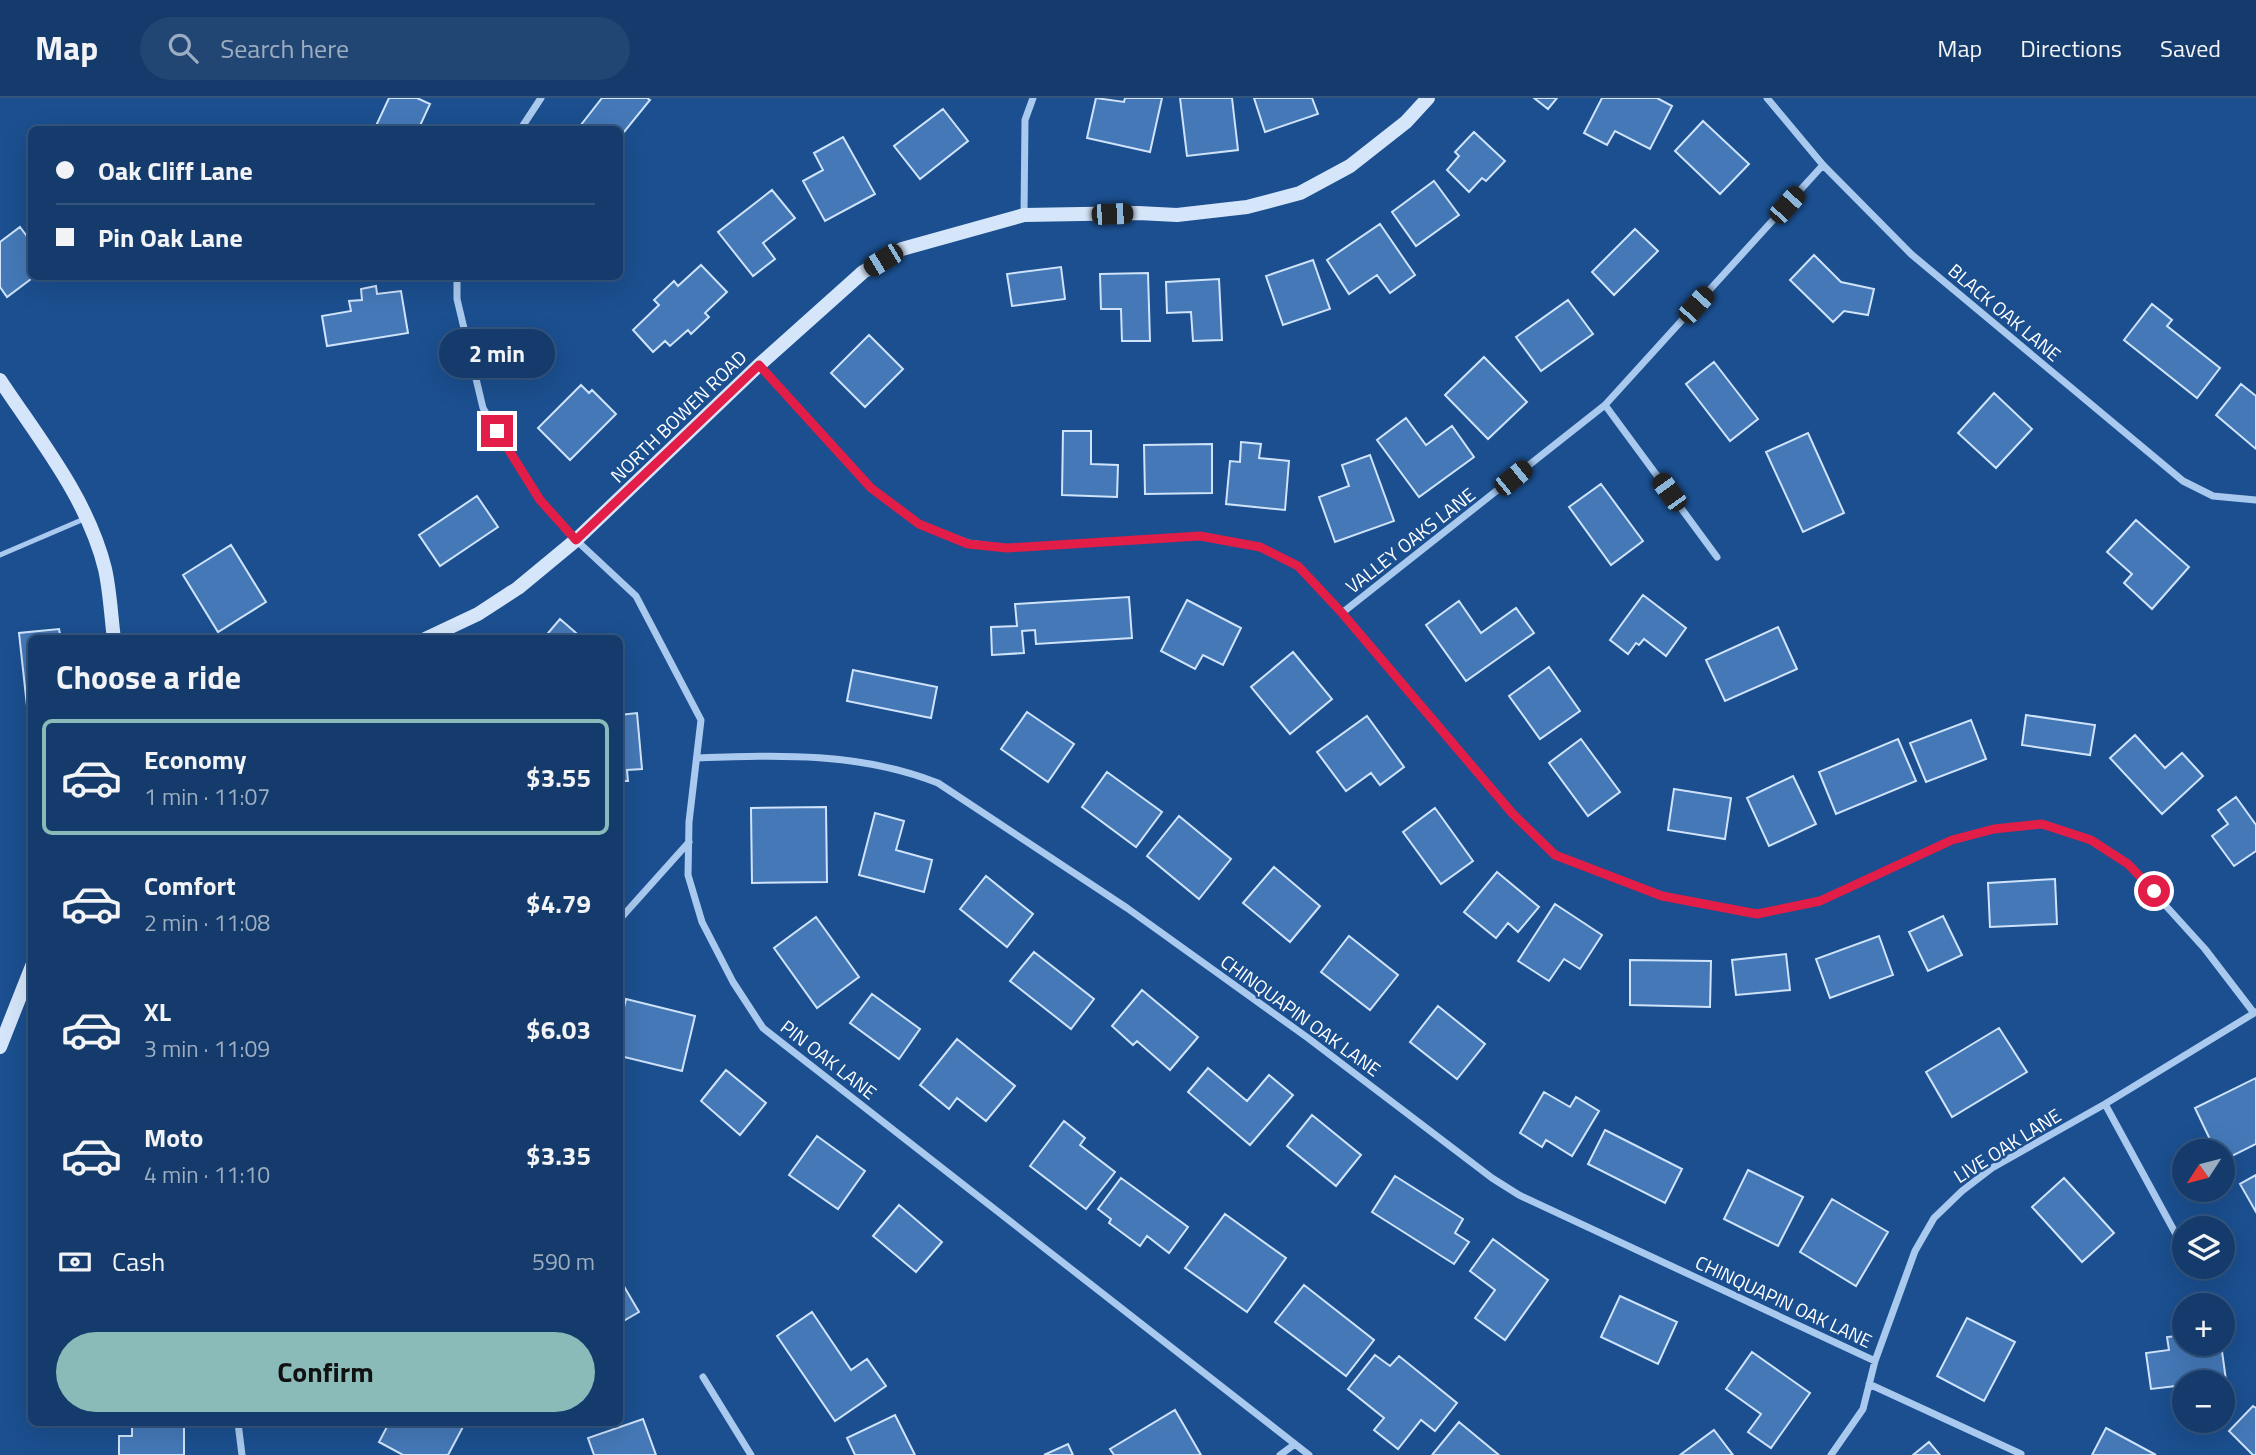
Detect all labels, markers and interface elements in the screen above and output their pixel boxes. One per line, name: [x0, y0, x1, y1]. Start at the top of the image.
search box: [140, 17, 630, 80]
text: Map: [35, 23, 98, 73]
icon: search: [164, 29, 202, 67]
text: Search here: [220, 29, 349, 68]
text: Map: [1937, 30, 1982, 66]
text: Directions: [2020, 30, 2122, 66]
text: Saved: [2160, 30, 2221, 66]
text: Oak Cliff Lane: [98, 151, 253, 190]
car: [1766, 182, 1809, 228]
car: [1091, 203, 1134, 225]
text: Pin Oak Lane: [98, 218, 243, 257]
car: [860, 240, 907, 280]
street label: BLACK OAK LANE: [1942, 256, 2068, 368]
car: [1675, 282, 1718, 328]
callout: 2 min: [439, 330, 555, 378]
text: 2 min: [469, 336, 525, 371]
street label: NORTH BOWEN ROAD: [603, 343, 753, 489]
route end: [481, 415, 513, 447]
car: [1491, 457, 1536, 499]
car: [1649, 469, 1690, 515]
street label: VALLEY OAKS LANE: [1339, 480, 1481, 600]
text: Choose a ride: [56, 653, 241, 701]
text: Economy: [144, 740, 246, 779]
icon: car: [60, 746, 123, 809]
text: $3.55: [526, 758, 591, 797]
text: 1 min · 11:07: [144, 779, 270, 814]
text: Comfort: [144, 866, 236, 905]
icon: car: [60, 872, 123, 935]
route start: [2138, 875, 2170, 907]
text: $4.79: [526, 884, 591, 923]
text: 2 min · 11:08: [144, 905, 270, 940]
street label: CHINQUAPIN OAK LANE: [1215, 947, 1387, 1083]
text: XL: [144, 992, 171, 1031]
icon: car: [60, 998, 123, 1061]
text: $6.03: [526, 1010, 591, 1049]
street label: PIN OAK LANE: [775, 1012, 883, 1106]
text: 3 min · 11:09: [144, 1031, 270, 1066]
street label: LIVE OAK LANE: [1948, 1100, 2066, 1190]
text: Moto: [144, 1118, 203, 1157]
icon: car: [60, 1124, 123, 1187]
text: $3.35: [526, 1136, 591, 1175]
north arrow: [2172, 1139, 2235, 1202]
map controls: [2172, 1139, 2235, 1433]
text: 4 min · 11:10: [144, 1157, 270, 1192]
button: layers: [2172, 1216, 2235, 1279]
text: Cash: [112, 1242, 165, 1281]
icon: cash: [56, 1243, 94, 1281]
text: 590 m: [532, 1244, 595, 1279]
street label: CHINQUAPIN OAK LANE: [1691, 1247, 1877, 1355]
button: +: [2172, 1293, 2235, 1356]
button: Confirm: [56, 1332, 595, 1412]
button: −: [2172, 1370, 2235, 1433]

